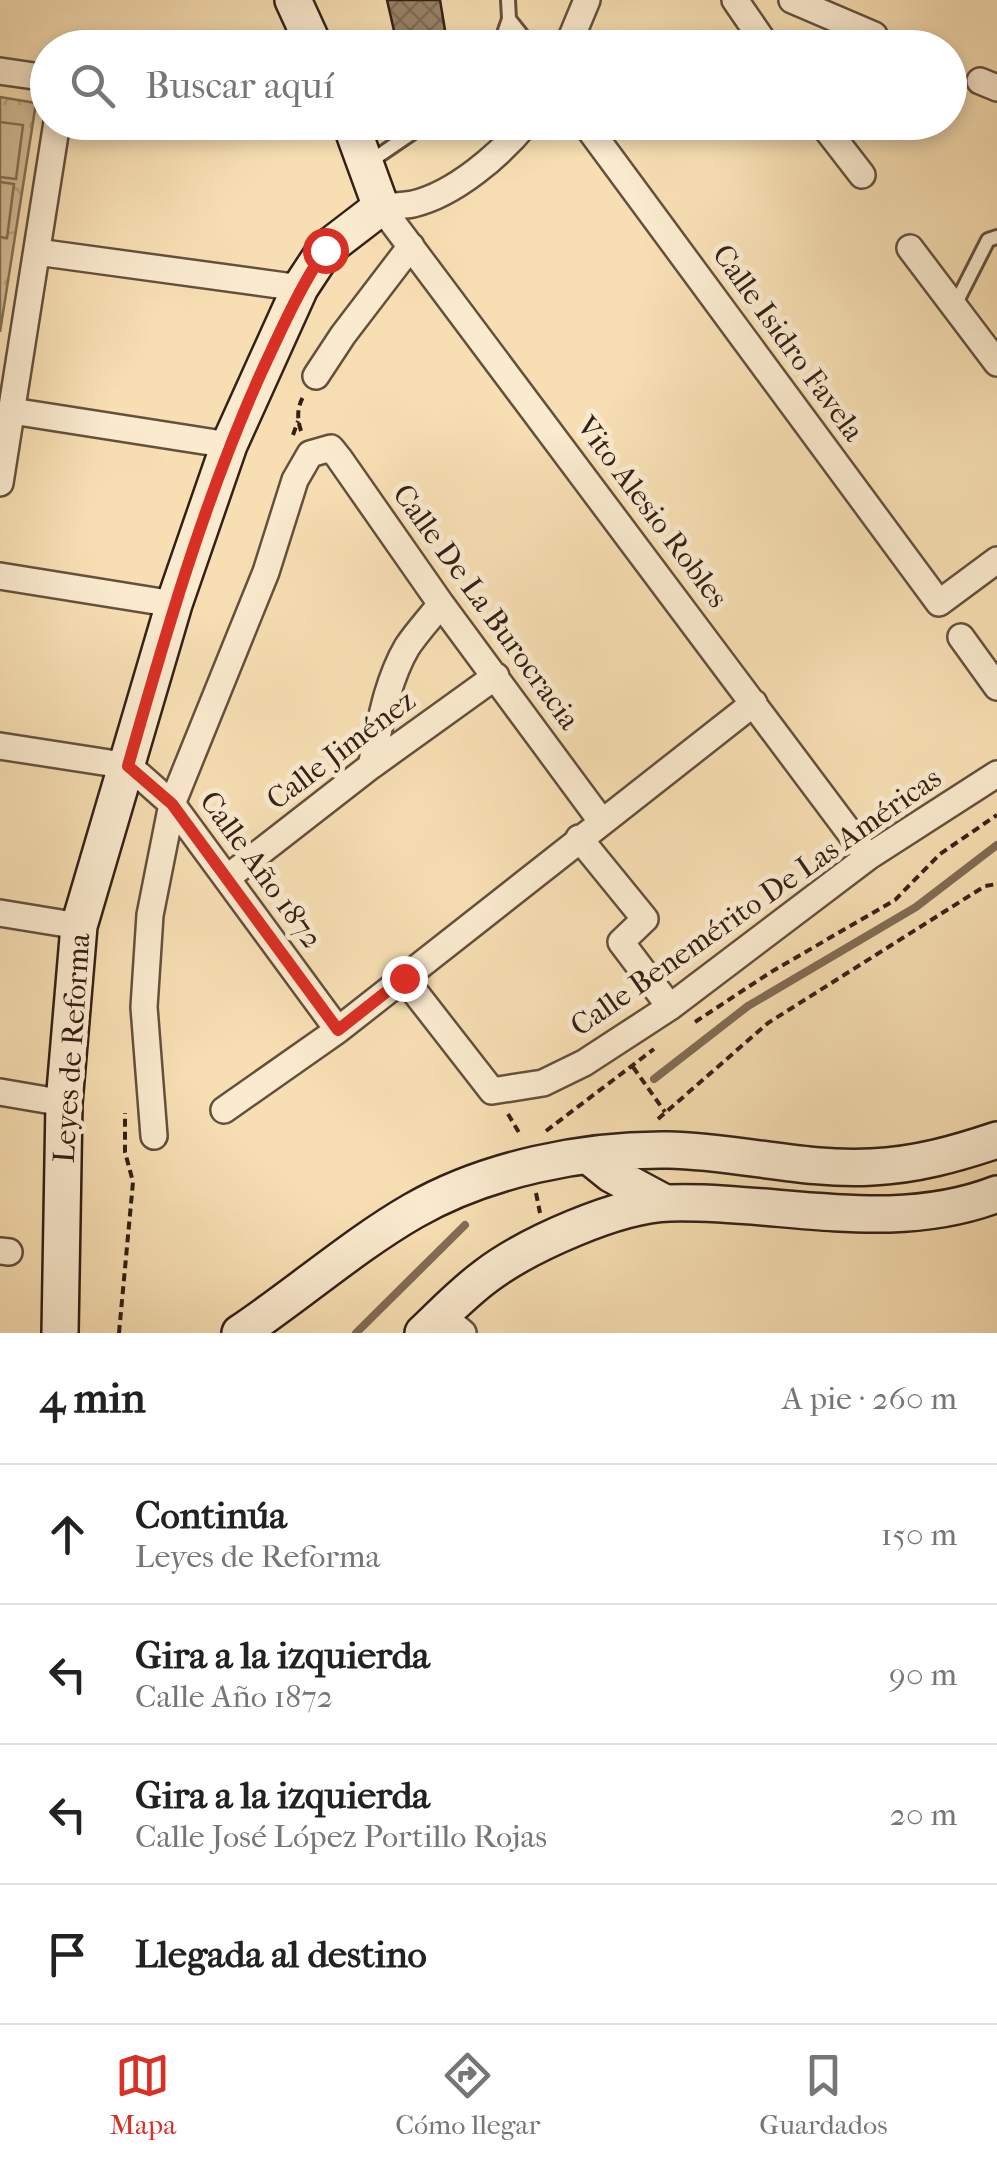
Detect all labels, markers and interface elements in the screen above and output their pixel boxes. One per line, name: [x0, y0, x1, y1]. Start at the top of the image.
search box: [30, 30, 967, 140]
icon: search: [65, 58, 120, 113]
text: Buscar aquí: [145, 63, 334, 108]
route start: [303, 228, 349, 274]
street label: Calle Isidro Favela: [705, 238, 872, 449]
street label: Vito Alesio Robles: [568, 409, 735, 614]
street label: Calle De La Burocracia: [385, 478, 587, 737]
street label: Calle Jiménez: [260, 683, 422, 817]
street label: Calle Benemérito De Las Américas: [564, 760, 948, 1044]
street label: Calle Año 1872: [192, 785, 330, 955]
street label: Leyes de Reforma: [47, 931, 98, 1164]
route end: [382, 956, 428, 1002]
text: 4 min: [40, 1374, 146, 1423]
text: A pie · 260 m: [782, 1380, 957, 1417]
text: Continúa: [135, 1493, 287, 1538]
icon: ahead: [40, 1507, 95, 1562]
text: 150 m: [881, 1516, 957, 1553]
text: Leyes de Reforma: [135, 1538, 380, 1575]
text: Gira a la izquierda: [135, 1633, 430, 1678]
icon: left: [40, 1647, 95, 1702]
text: 90 m: [889, 1656, 957, 1693]
text: Calle Año 1872: [135, 1678, 333, 1715]
text: Gira a la izquierda: [135, 1773, 430, 1818]
icon: left: [40, 1787, 95, 1842]
text: 20 m: [889, 1796, 957, 1833]
text: Calle José López Portillo Rojas: [135, 1818, 547, 1855]
icon: arrive: [40, 1927, 95, 1982]
text: Llegada al destino: [135, 1932, 427, 1977]
tab: Mapa: [109, 2048, 176, 2141]
tab: Cómo llegar: [395, 2048, 540, 2141]
tab: Guardados: [759, 2048, 888, 2141]

